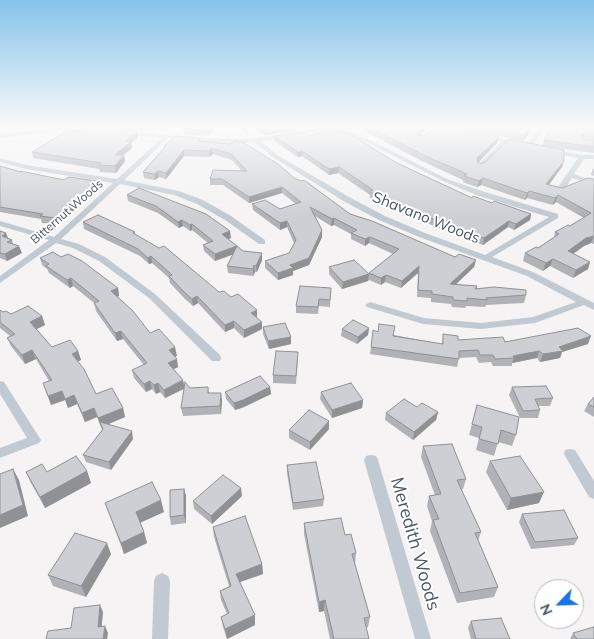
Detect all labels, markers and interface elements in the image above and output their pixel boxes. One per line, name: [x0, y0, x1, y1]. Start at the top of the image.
street label: Bitternut Woods: [28, 177, 106, 247]
street label: Shavano Woods: [370, 188, 482, 248]
street label: Meredith Woods: [386, 475, 444, 613]
north arrow: [534, 579, 584, 629]
text: N: [536, 601, 557, 618]

